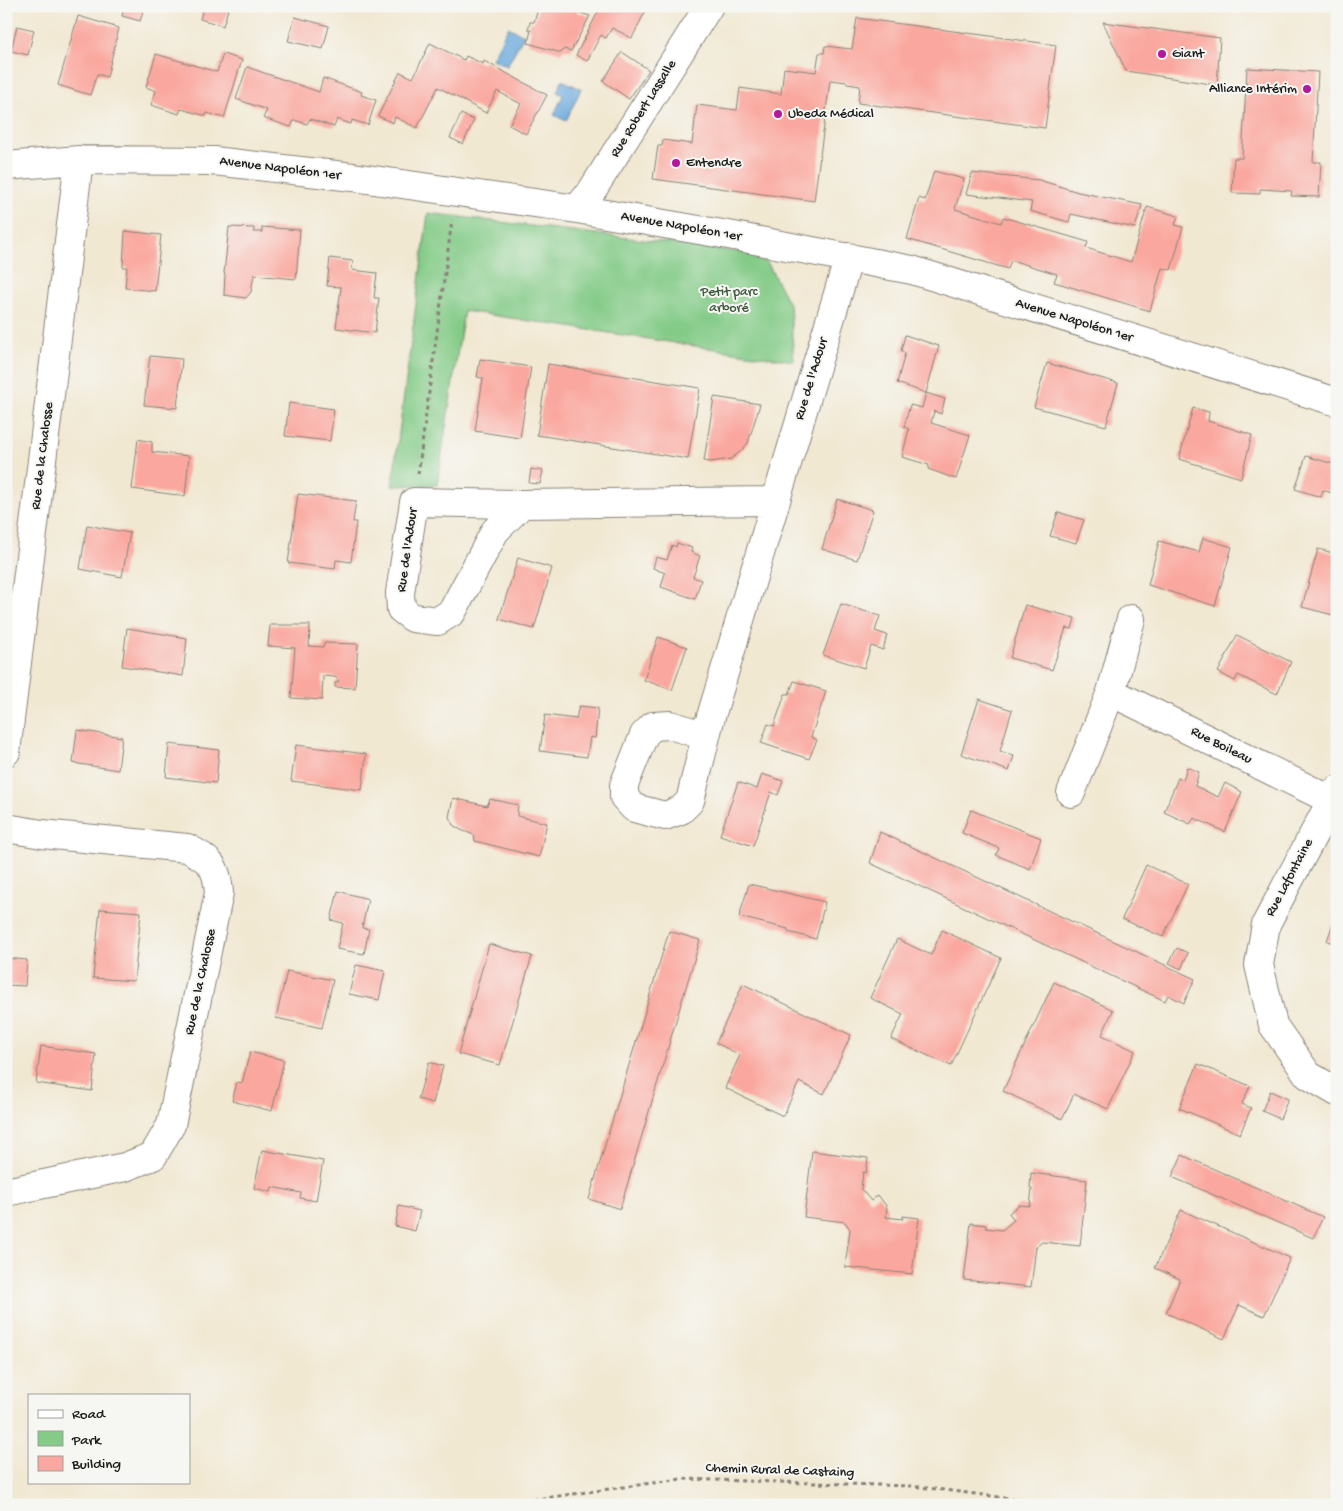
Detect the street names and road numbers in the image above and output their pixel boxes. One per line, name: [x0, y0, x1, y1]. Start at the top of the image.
street label: Rue Robert Lassalle: [607, 56, 681, 161]
street label: Avenue Napoléon 1er: [218, 153, 343, 185]
street label: Avenue Napoléon 1er: [620, 208, 744, 246]
street label: Avenue Napoléon 1er: [1013, 295, 1136, 347]
street label: Rue de l'Adour: [791, 335, 833, 422]
street label: Rue de la Chalosse: [28, 401, 58, 511]
street label: Rue de l'Adour: [394, 506, 422, 593]
street label: Rue Boileau: [1187, 723, 1255, 769]
street label: Rue Lafontaine: [1262, 835, 1318, 920]
street label: Rue de la Chalosse: [181, 927, 221, 1037]
street label: Chemin Rural de Castaing: [705, 1460, 855, 1482]

